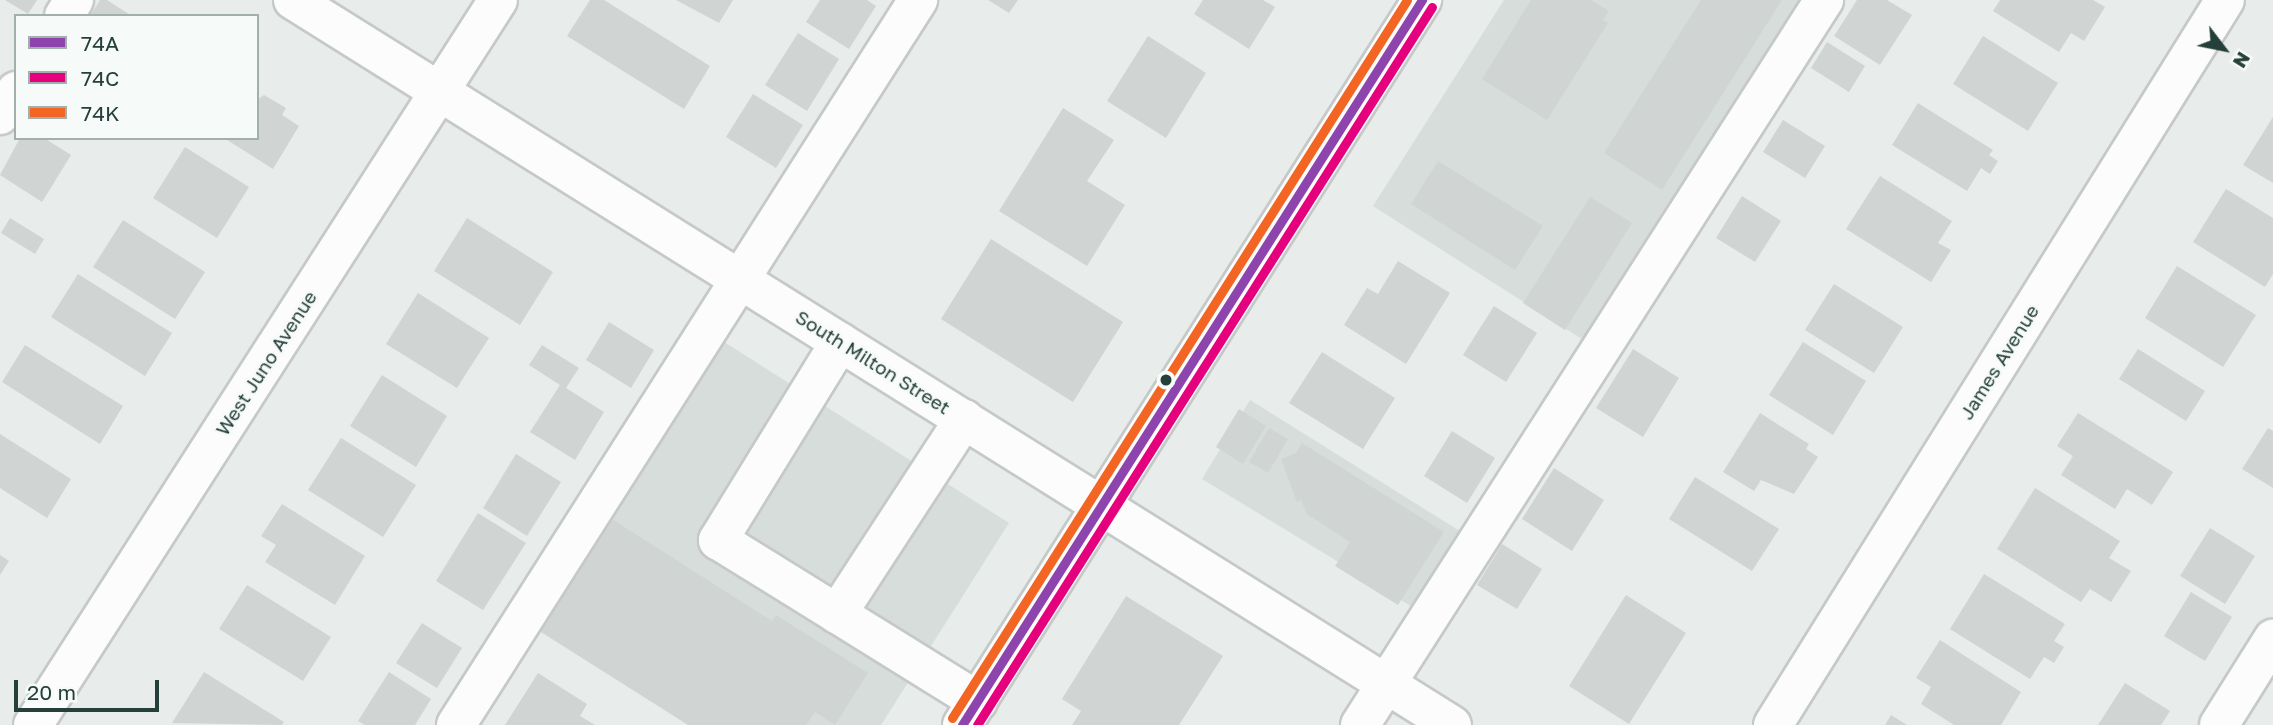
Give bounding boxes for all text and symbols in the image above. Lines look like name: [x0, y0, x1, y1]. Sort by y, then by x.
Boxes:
legend: [14, 14, 259, 140]
north arrow: [2189, 14, 2259, 84]
text: 74A: [81, 30, 119, 56]
text: N: [2229, 48, 2256, 73]
text: 74C: [81, 65, 119, 91]
text: 74K: [81, 100, 119, 126]
street label: West Juno Avenue: [211, 286, 321, 440]
street label: James Avenue: [1955, 300, 2043, 424]
street label: South Milton Street: [792, 305, 954, 419]
unlabelled marker: [1159, 373, 1173, 387]
scale bar: [18, 666, 163, 710]
text: 20 m: [27, 679, 76, 705]

